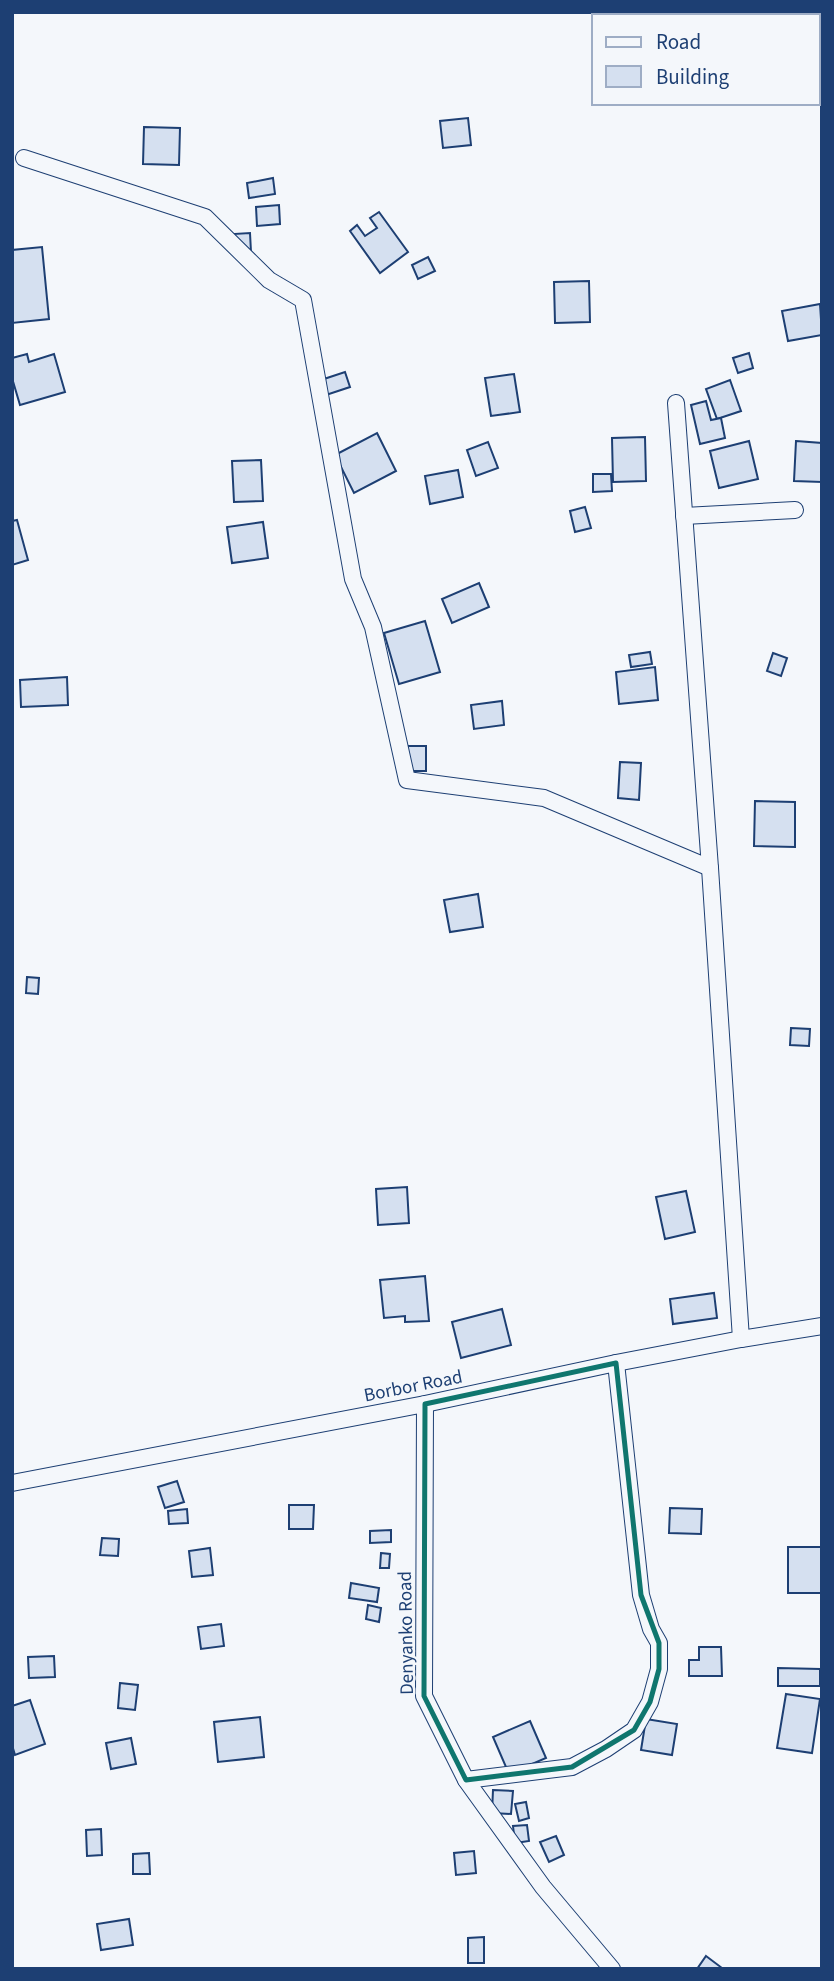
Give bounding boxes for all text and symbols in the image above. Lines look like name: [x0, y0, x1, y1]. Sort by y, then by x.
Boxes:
legend: [592, 14, 820, 105]
text: Road: [656, 27, 701, 57]
text: Building: [656, 62, 730, 92]
street label: Borbor Road: [362, 1364, 465, 1409]
street label: Denyanko Road: [392, 1571, 421, 1695]

